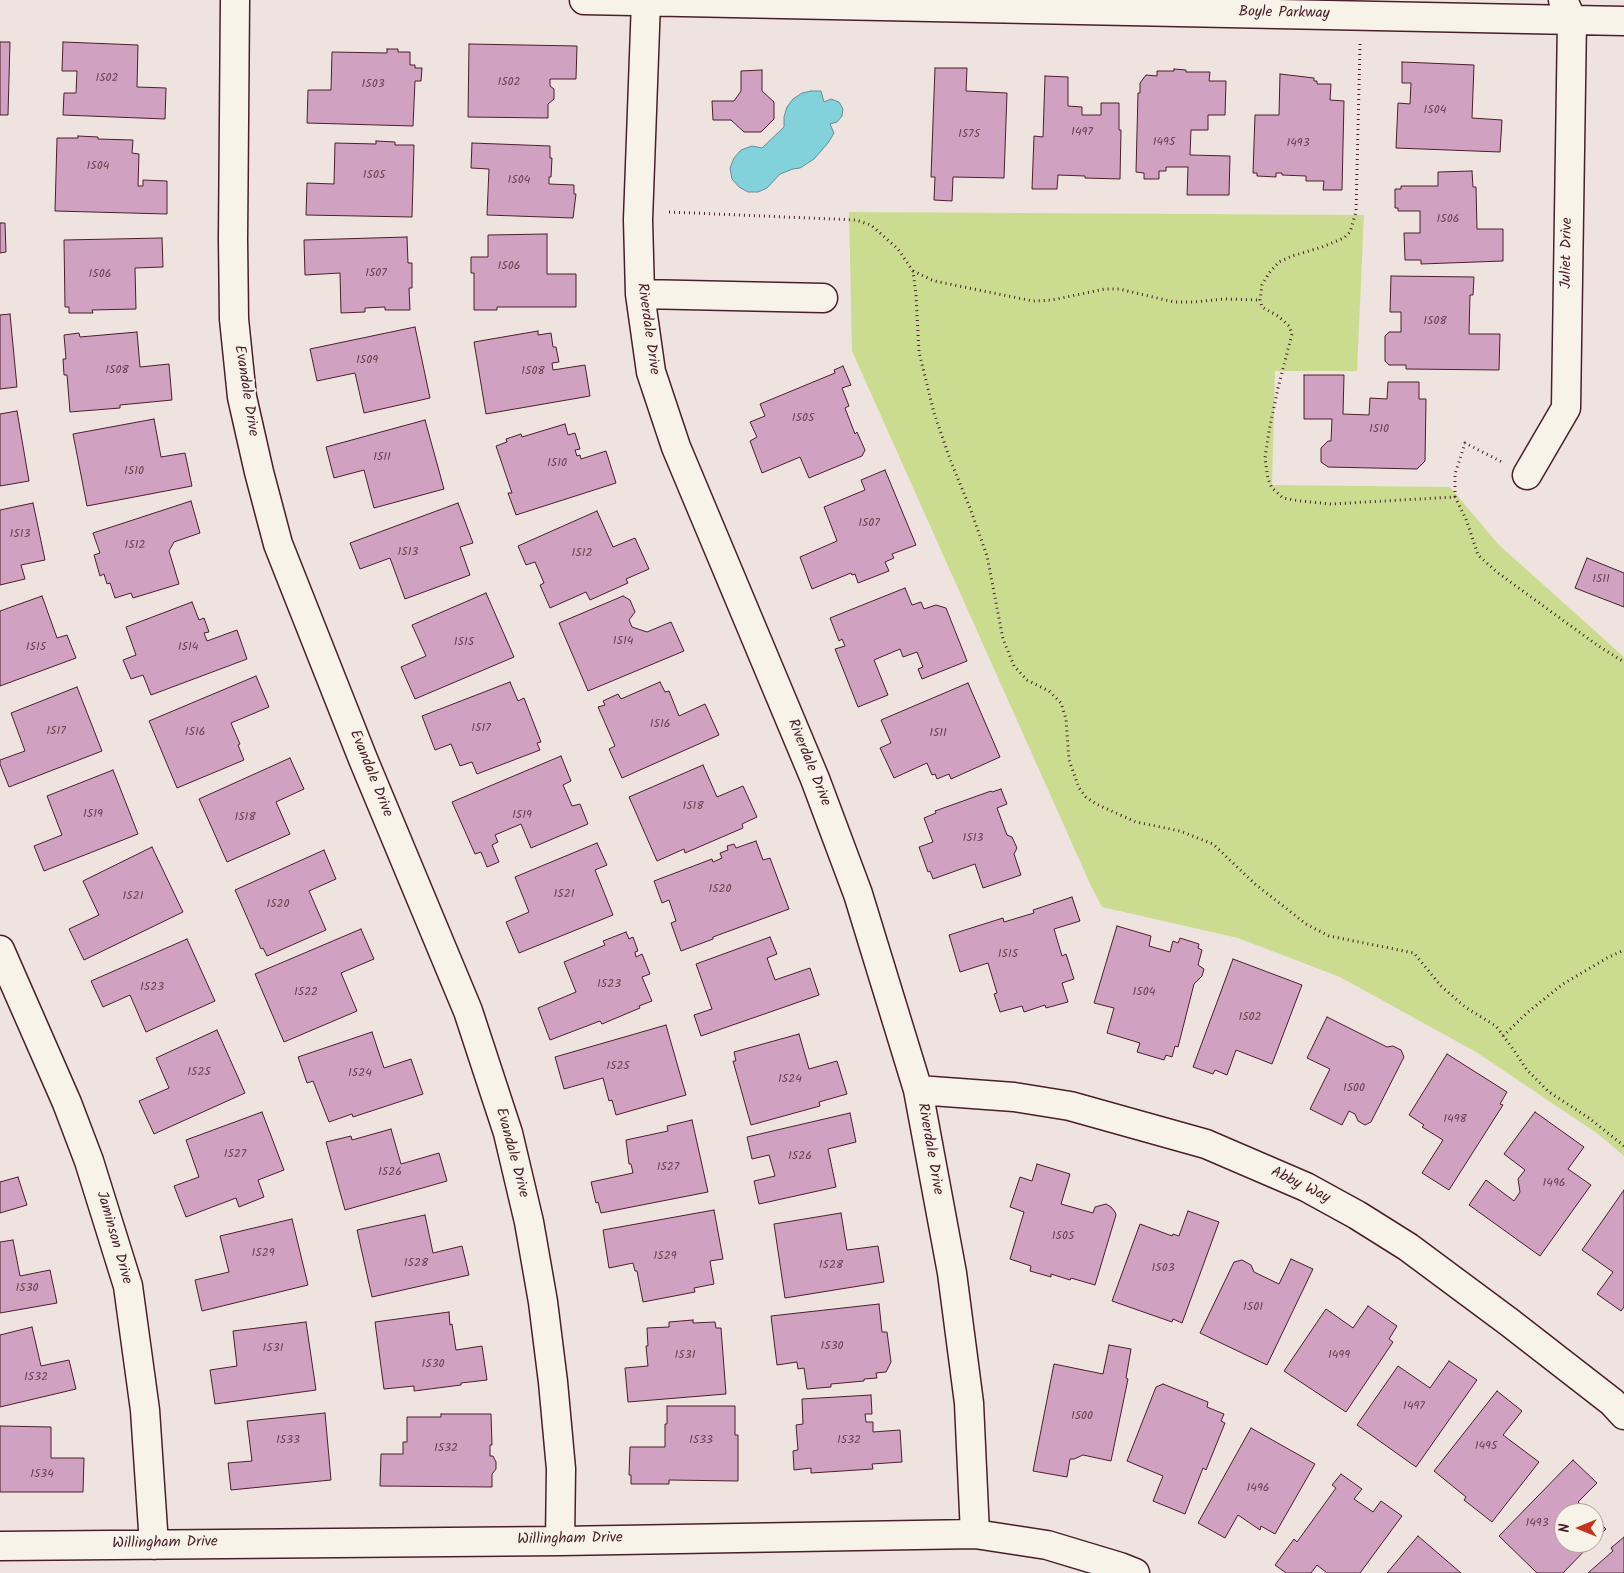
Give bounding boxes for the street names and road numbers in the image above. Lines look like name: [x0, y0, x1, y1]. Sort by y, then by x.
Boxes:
street label: Boyle Parkway: [1238, 4, 1330, 24]
street label: Juliet Drive: [1558, 217, 1578, 289]
street label: Riverdale Drive: [632, 282, 662, 376]
street label: Evandale Drive: [229, 344, 261, 438]
street label: Riverdale Drive: [782, 717, 834, 809]
street label: Evandale Drive: [344, 728, 396, 820]
street label: Riverdale Drive: [912, 1102, 946, 1196]
street label: Evandale Drive: [490, 1106, 532, 1200]
street label: Abby Way: [1267, 1164, 1333, 1208]
street label: Jaminson Drive: [91, 1189, 135, 1287]
street label: Willingham Drive: [517, 1530, 623, 1550]
street label: Willingham Drive: [112, 1534, 218, 1554]

